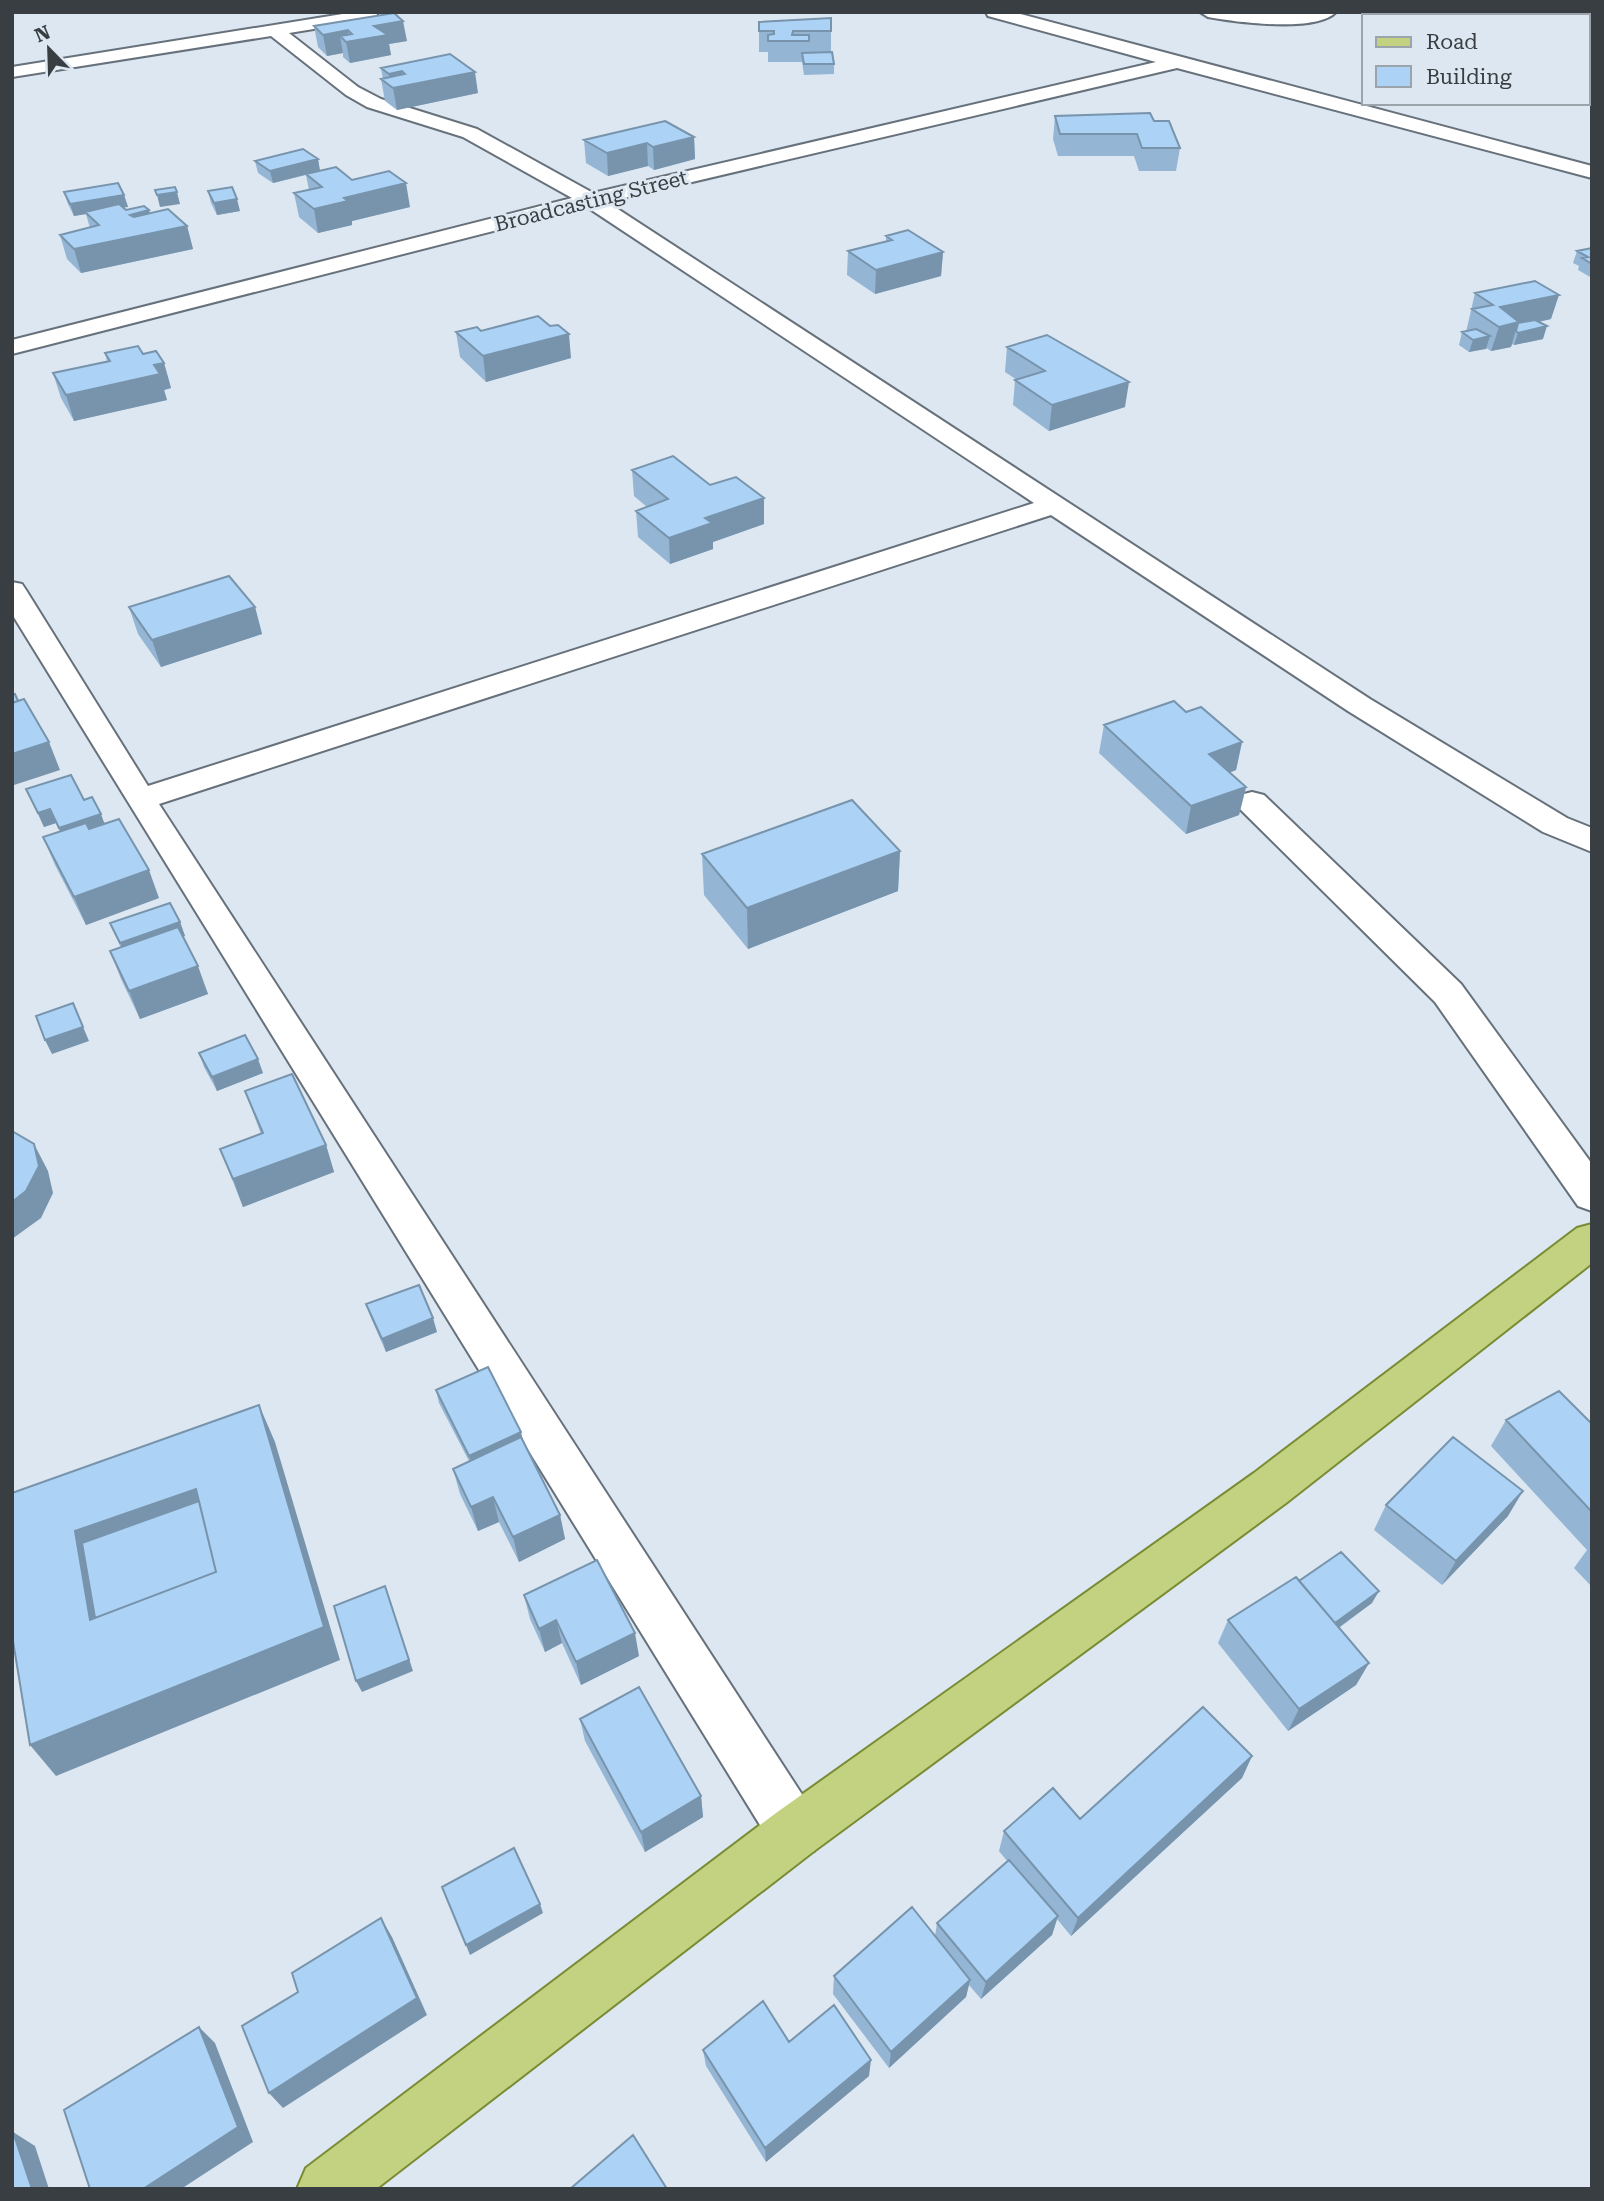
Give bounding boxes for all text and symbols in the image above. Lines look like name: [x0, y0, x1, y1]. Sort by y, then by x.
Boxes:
north arrow: [14, 14, 84, 84]
legend: [1362, 14, 1590, 105]
text: N: [31, 20, 54, 47]
text: Road: [1426, 30, 1478, 54]
text: Building: [1426, 65, 1512, 89]
street label: Broadcasting Street: [492, 165, 690, 237]

